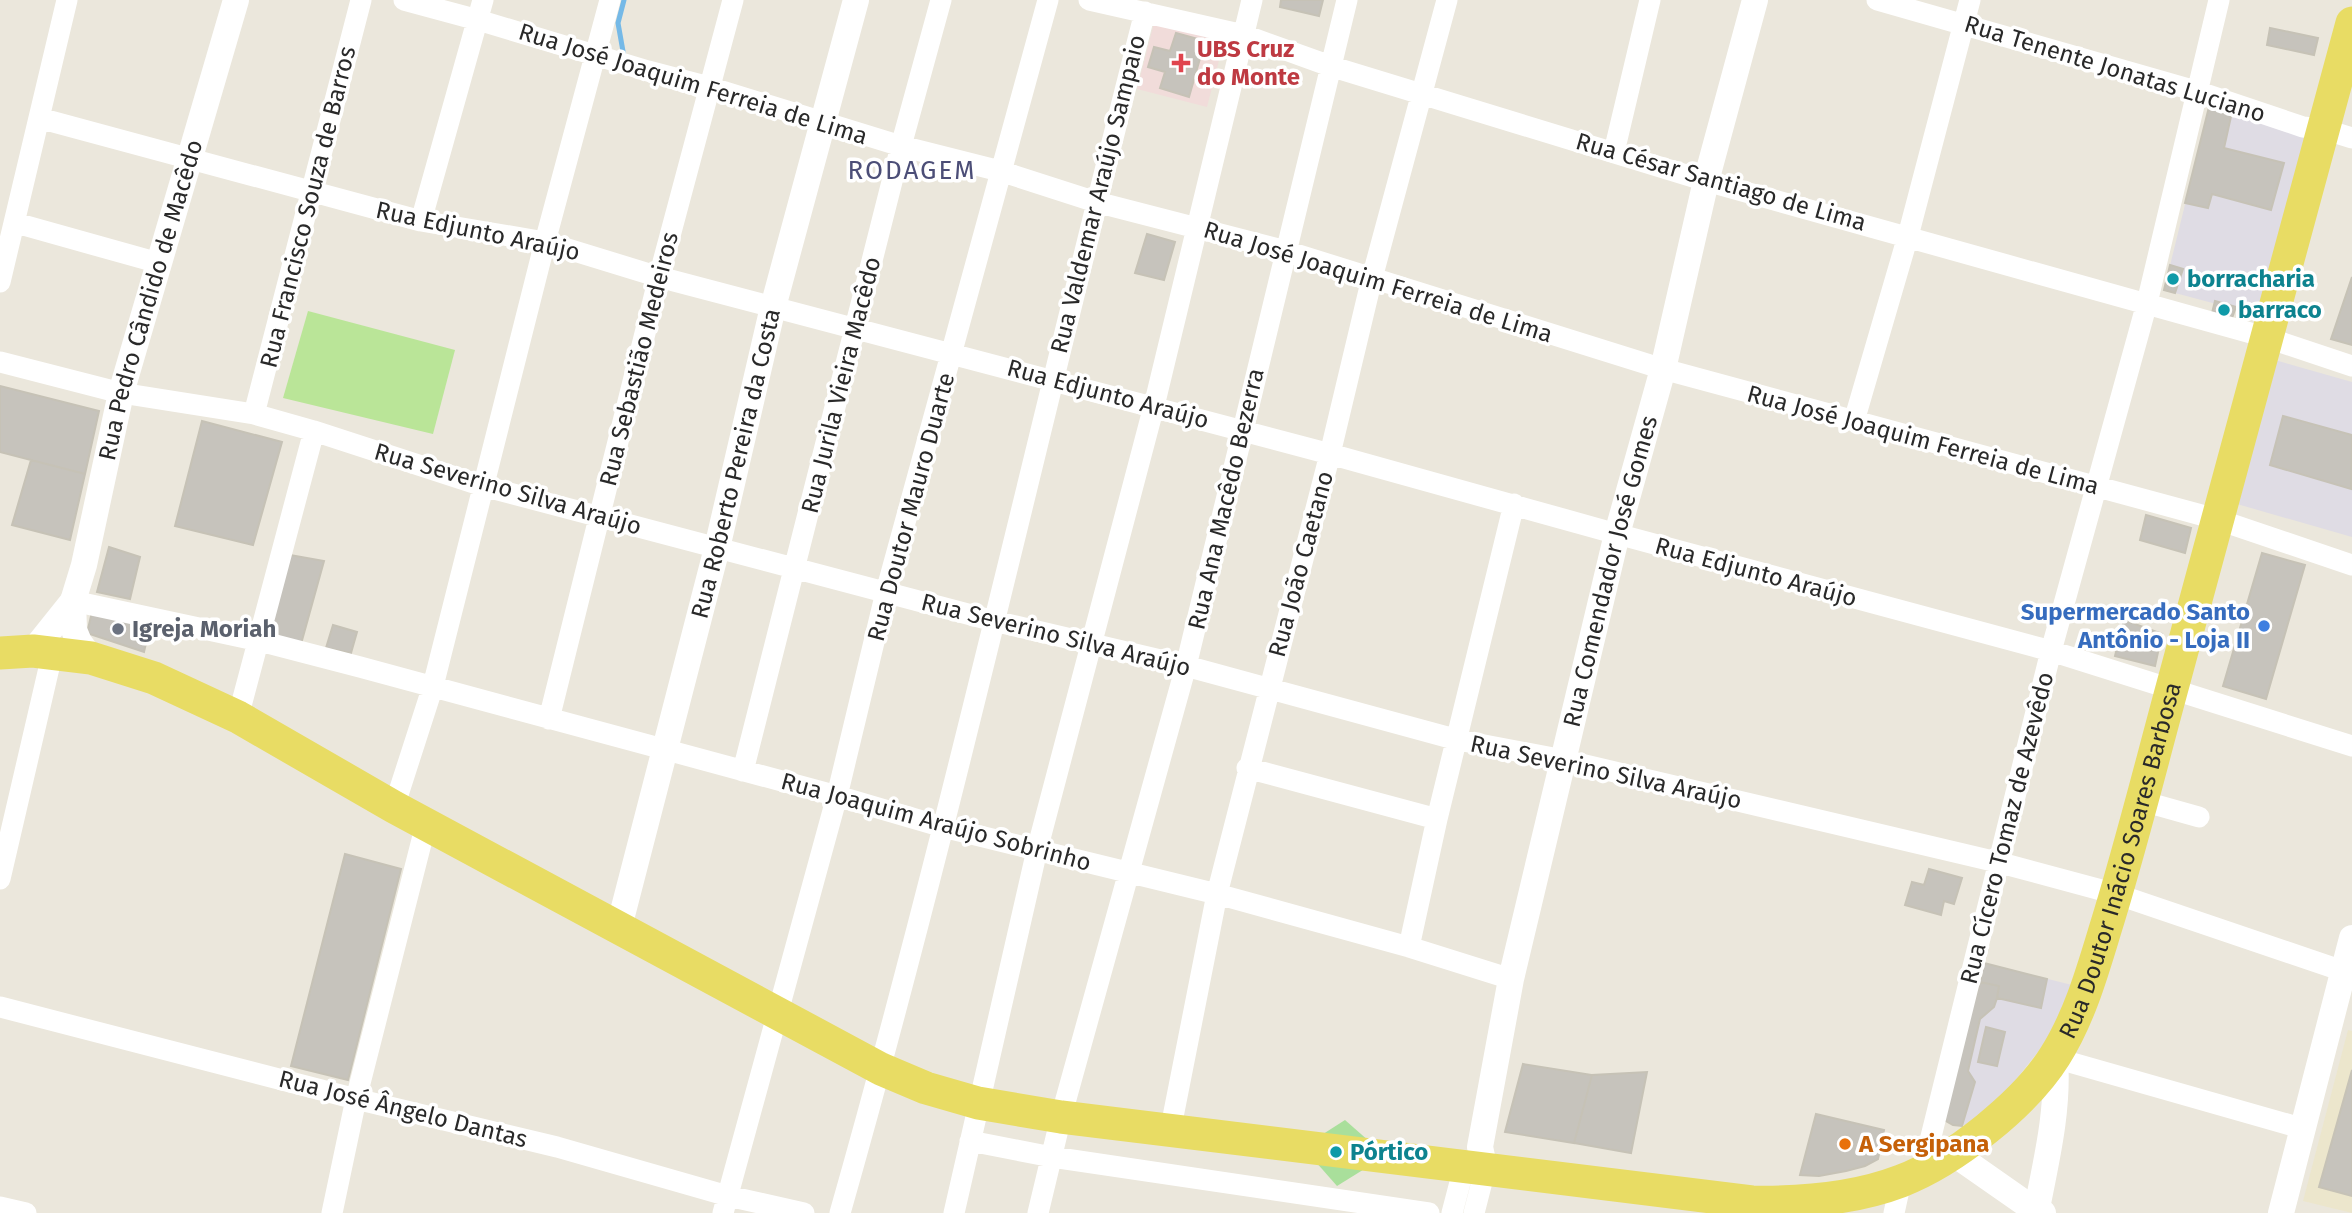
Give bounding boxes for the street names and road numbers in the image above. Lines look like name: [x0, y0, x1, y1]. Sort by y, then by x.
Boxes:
street label: Rua Tenente Jonatas Luciano: [1961, 10, 2269, 128]
street label: Rua José Joaquim Ferreia de Lima: [515, 18, 871, 150]
street label: Rua Valdemar Araújo Sampaio: [1045, 32, 1151, 356]
street label: Rua Francisco Souza de Barros: [254, 43, 362, 371]
street label: Rua César Santiago de Lima: [1573, 127, 1869, 237]
street label: Rua Pedro Cândido de Macêdo: [93, 136, 208, 463]
street label: Rua Edjunto Araújo: [373, 196, 583, 266]
street label: Rua José Joaquim Ferreia de Lima: [1200, 216, 1556, 348]
street label: Rua Sebastião Medeiros: [594, 229, 684, 489]
street label: Rua Jurila Vieira Macêdo: [796, 254, 886, 516]
street label: Rua Roberto Pereira da Costa: [685, 306, 786, 622]
street label: Rua Edjunto Araújo: [1004, 354, 1212, 434]
street label: Rua Ana Macêdo Bezerra: [1182, 366, 1270, 632]
street label: Rua Doutor Mauro Duarte: [862, 370, 960, 644]
street label: Rua José Joaquim Ferreia de Lima: [1744, 379, 2102, 501]
street label: Rua Comendador José Gomes: [1558, 412, 1663, 730]
street label: Rua Severino Silva Araújo: [371, 437, 645, 541]
street label: Rua João Caetano: [1263, 468, 1339, 660]
street label: Rua Edjunto Araújo: [1652, 532, 1860, 612]
street label: Rua Severino Silva Araújo: [918, 588, 1194, 682]
street label: Rua Cícero Tomaz de Azevêdo: [1955, 669, 2059, 987]
street label: Rua Doutor Inácio Soares Barbosa: [2053, 679, 2187, 1043]
street label: Rua Severino Silva Araújo: [1468, 730, 1744, 814]
street label: Rua Joaquim Araújo Sobrinho: [778, 767, 1094, 877]
street label: Rua José Ângelo Dantas: [276, 1065, 530, 1153]

